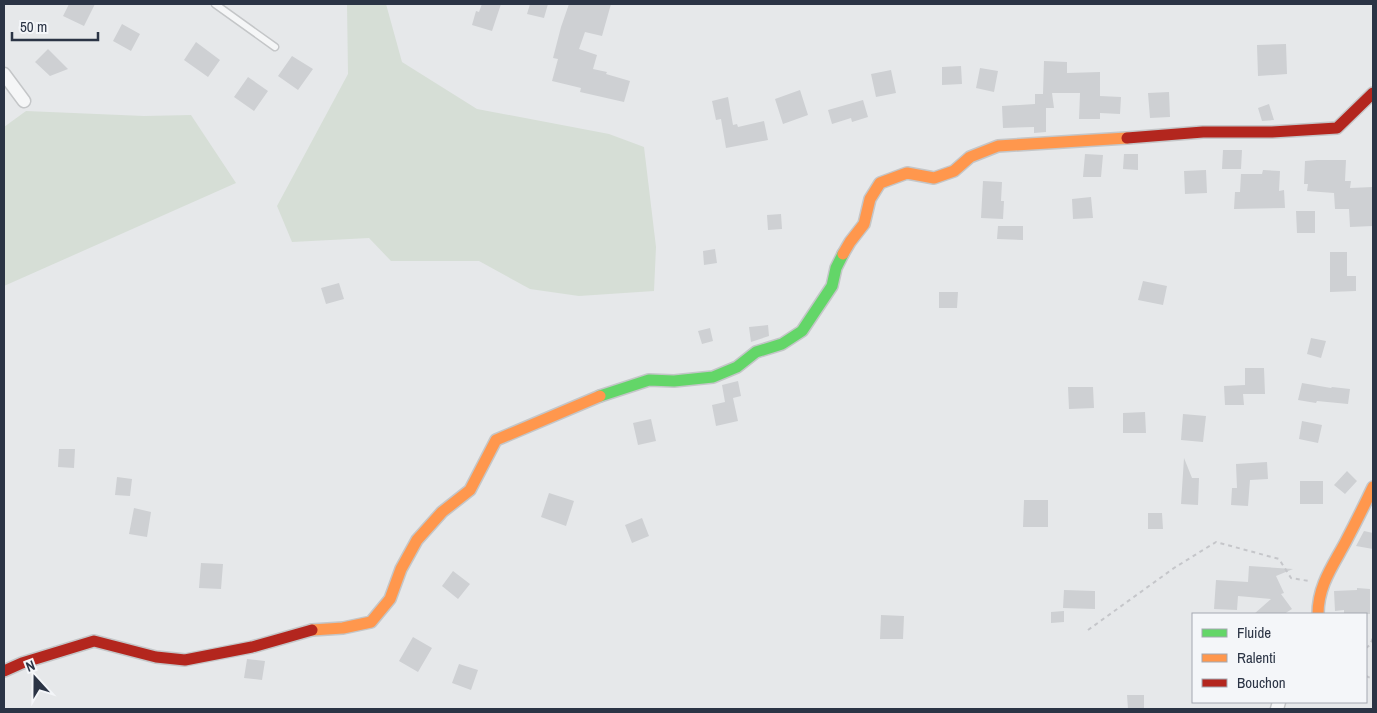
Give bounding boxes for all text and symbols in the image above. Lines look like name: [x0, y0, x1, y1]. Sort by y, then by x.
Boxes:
scale bar: [12, 10, 99, 42]
text: 50 m: [20, 16, 47, 37]
legend: [1192, 613, 1367, 703]
text: Fluide: [1237, 622, 1271, 643]
text: Ralenti: [1237, 647, 1276, 668]
north arrow: [10, 653, 60, 703]
text: N: [23, 656, 37, 676]
text: Bouchon: [1237, 672, 1286, 693]

